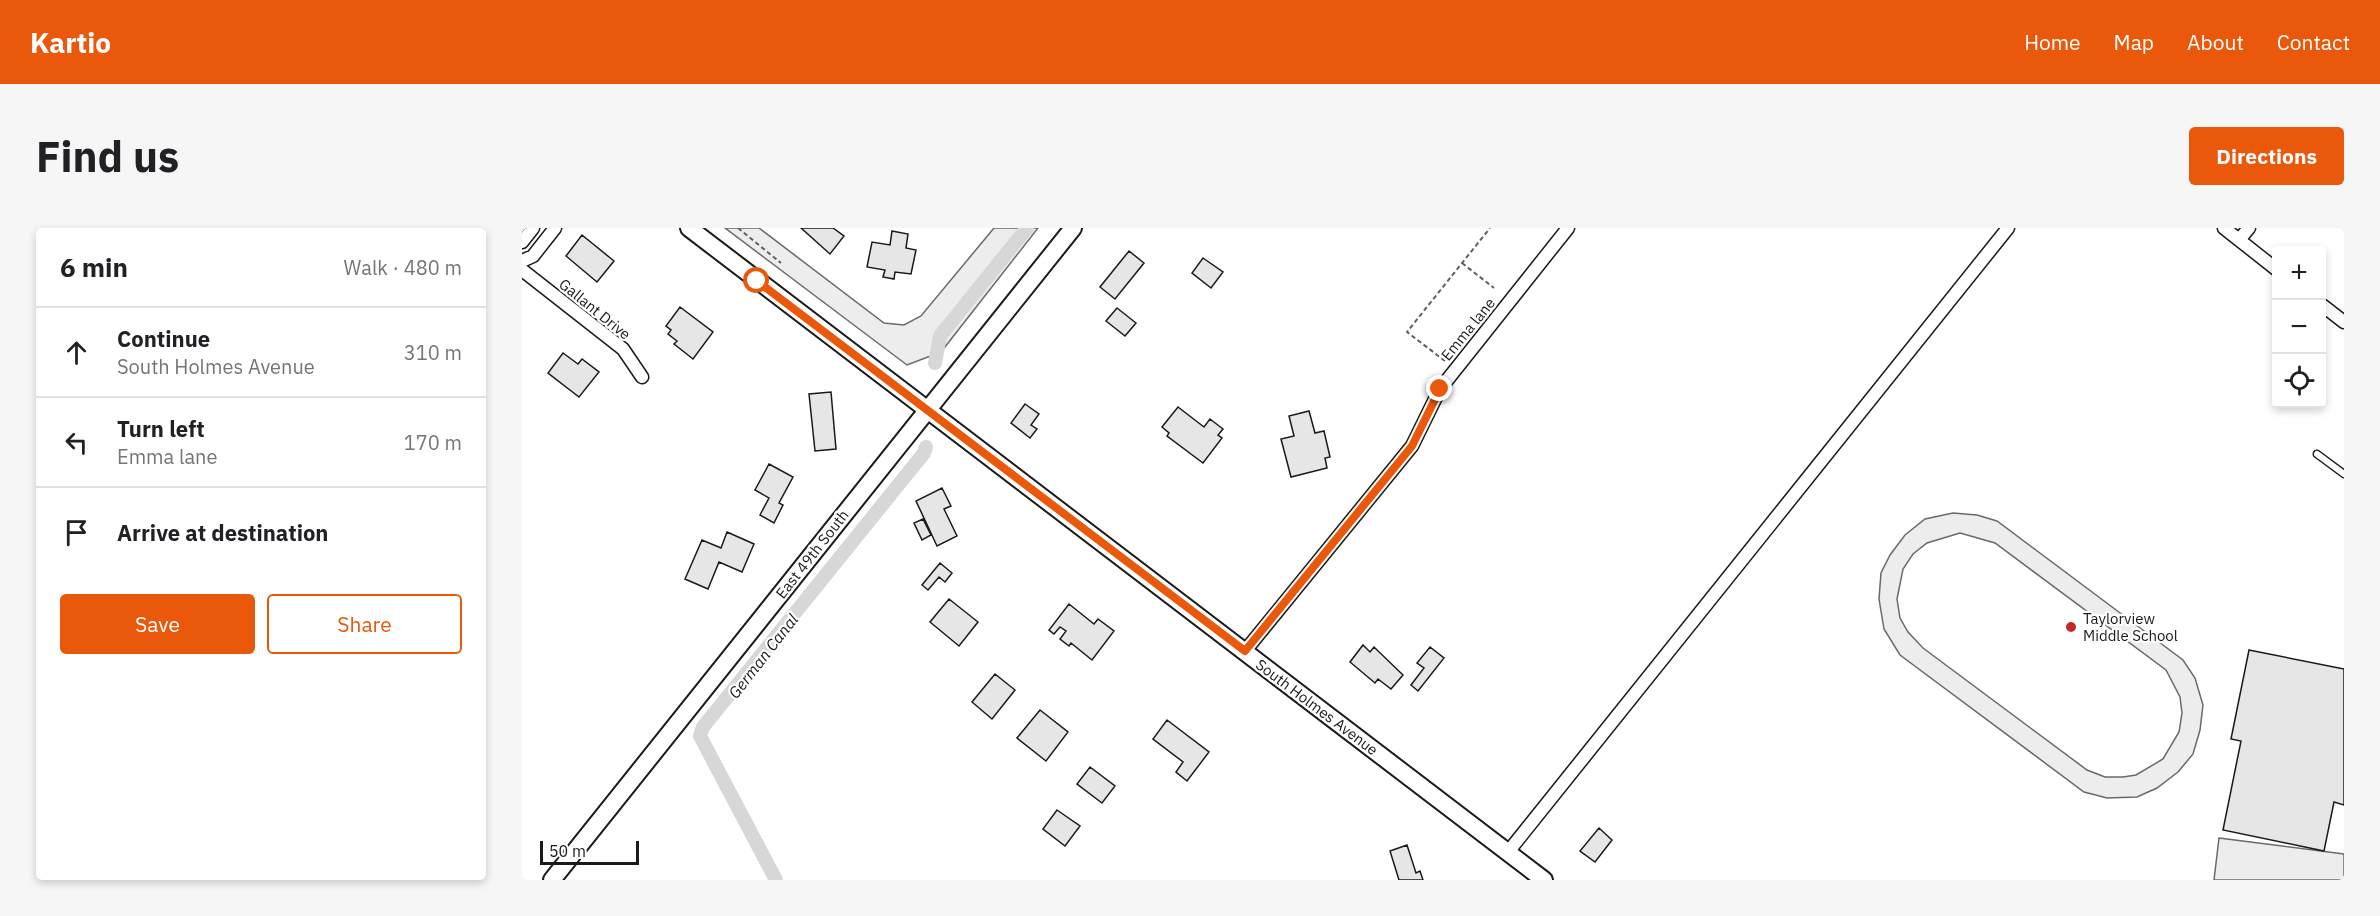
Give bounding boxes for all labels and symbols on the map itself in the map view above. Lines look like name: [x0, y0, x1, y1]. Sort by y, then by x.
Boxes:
route start: [743, 267, 769, 293]
street label: Gallant Drive: [555, 274, 635, 344]
street label: Emma lane: [1437, 294, 1499, 364]
route end: [1426, 375, 1452, 401]
street label: East 49th South: [771, 506, 853, 602]
water label: German Canal: [724, 609, 803, 702]
place label: Taylorview Middle School: [2083, 609, 2178, 645]
marker: Taylorview Middle School: [2064, 620, 2078, 634]
street label: South Holmes Avenue: [1252, 655, 1382, 759]
scale bar: [540, 838, 639, 866]

